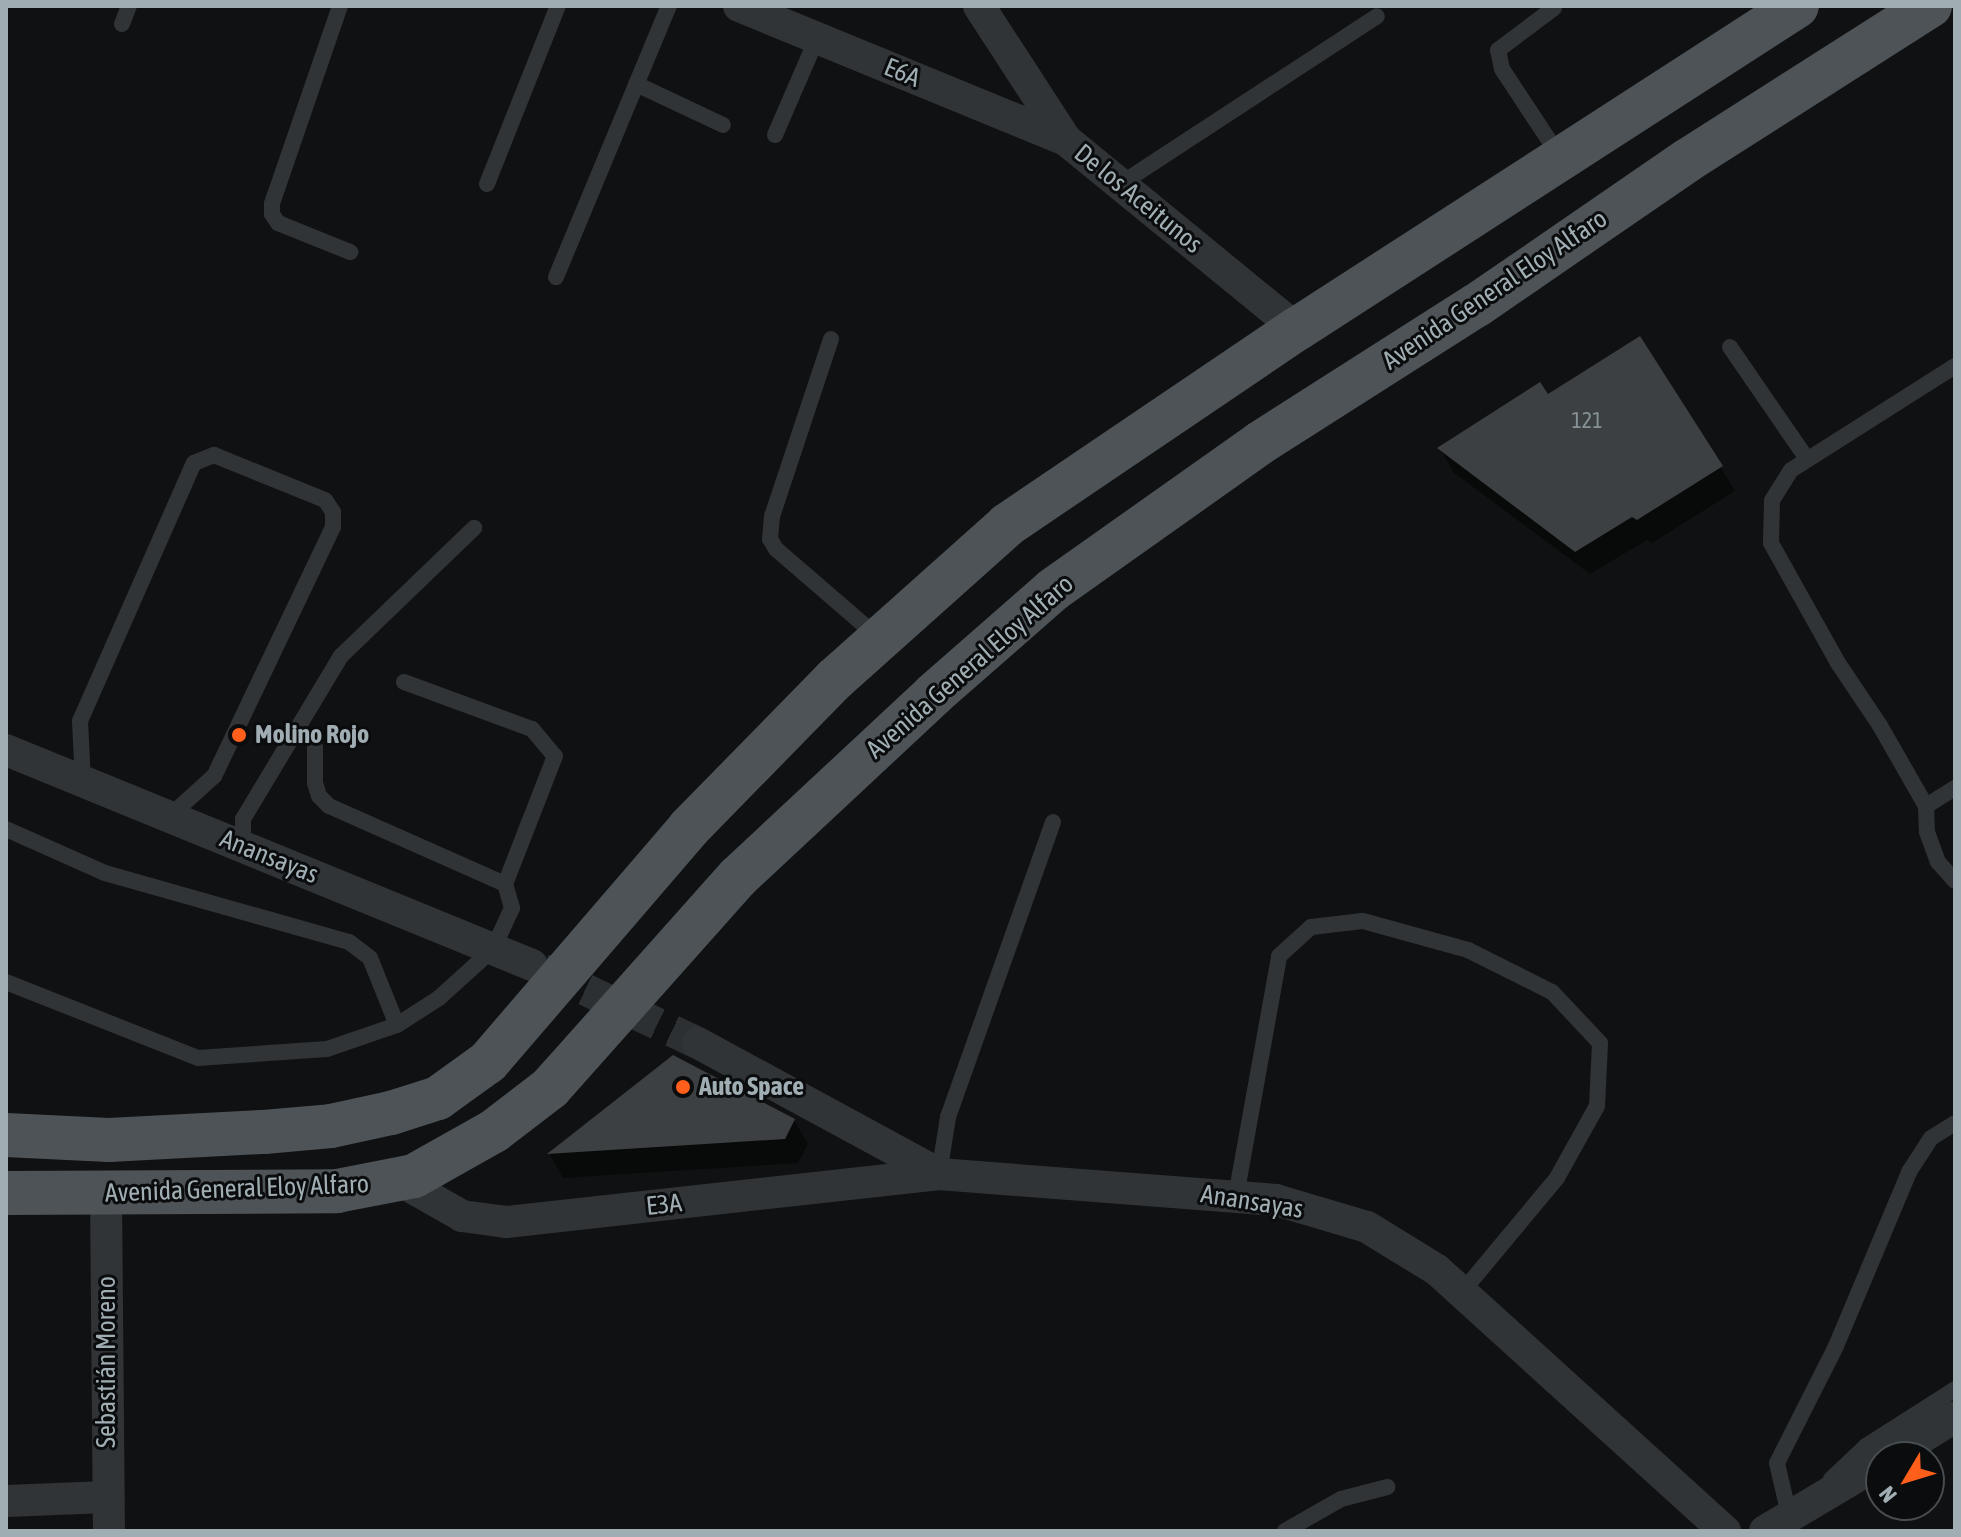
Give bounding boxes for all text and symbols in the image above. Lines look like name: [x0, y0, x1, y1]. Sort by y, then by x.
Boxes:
street label: E6A: [879, 52, 925, 94]
street label: De los Aceitunos: [1068, 138, 1208, 260]
street label: Avenida General Eloy Alfaro: [1377, 203, 1613, 377]
house number: 121: [1571, 408, 1603, 434]
street label: Avenida General Eloy Alfaro: [860, 569, 1080, 765]
place label: Molino Rojo: [255, 719, 369, 751]
marker: Molino Rojo: [230, 726, 248, 744]
street label: Anansayas: [215, 823, 323, 891]
place label: Auto Space: [699, 1071, 804, 1103]
marker: Auto Space: [674, 1078, 692, 1096]
street label: Avenida General Eloy Alfaro: [105, 1169, 369, 1209]
street label: Anansayas: [1199, 1179, 1305, 1225]
street label: E3A: [644, 1188, 684, 1222]
street label: Sebastián Moreno: [91, 1276, 123, 1448]
north arrow: [1865, 1441, 1945, 1521]
text: N: [1873, 1481, 1902, 1508]

